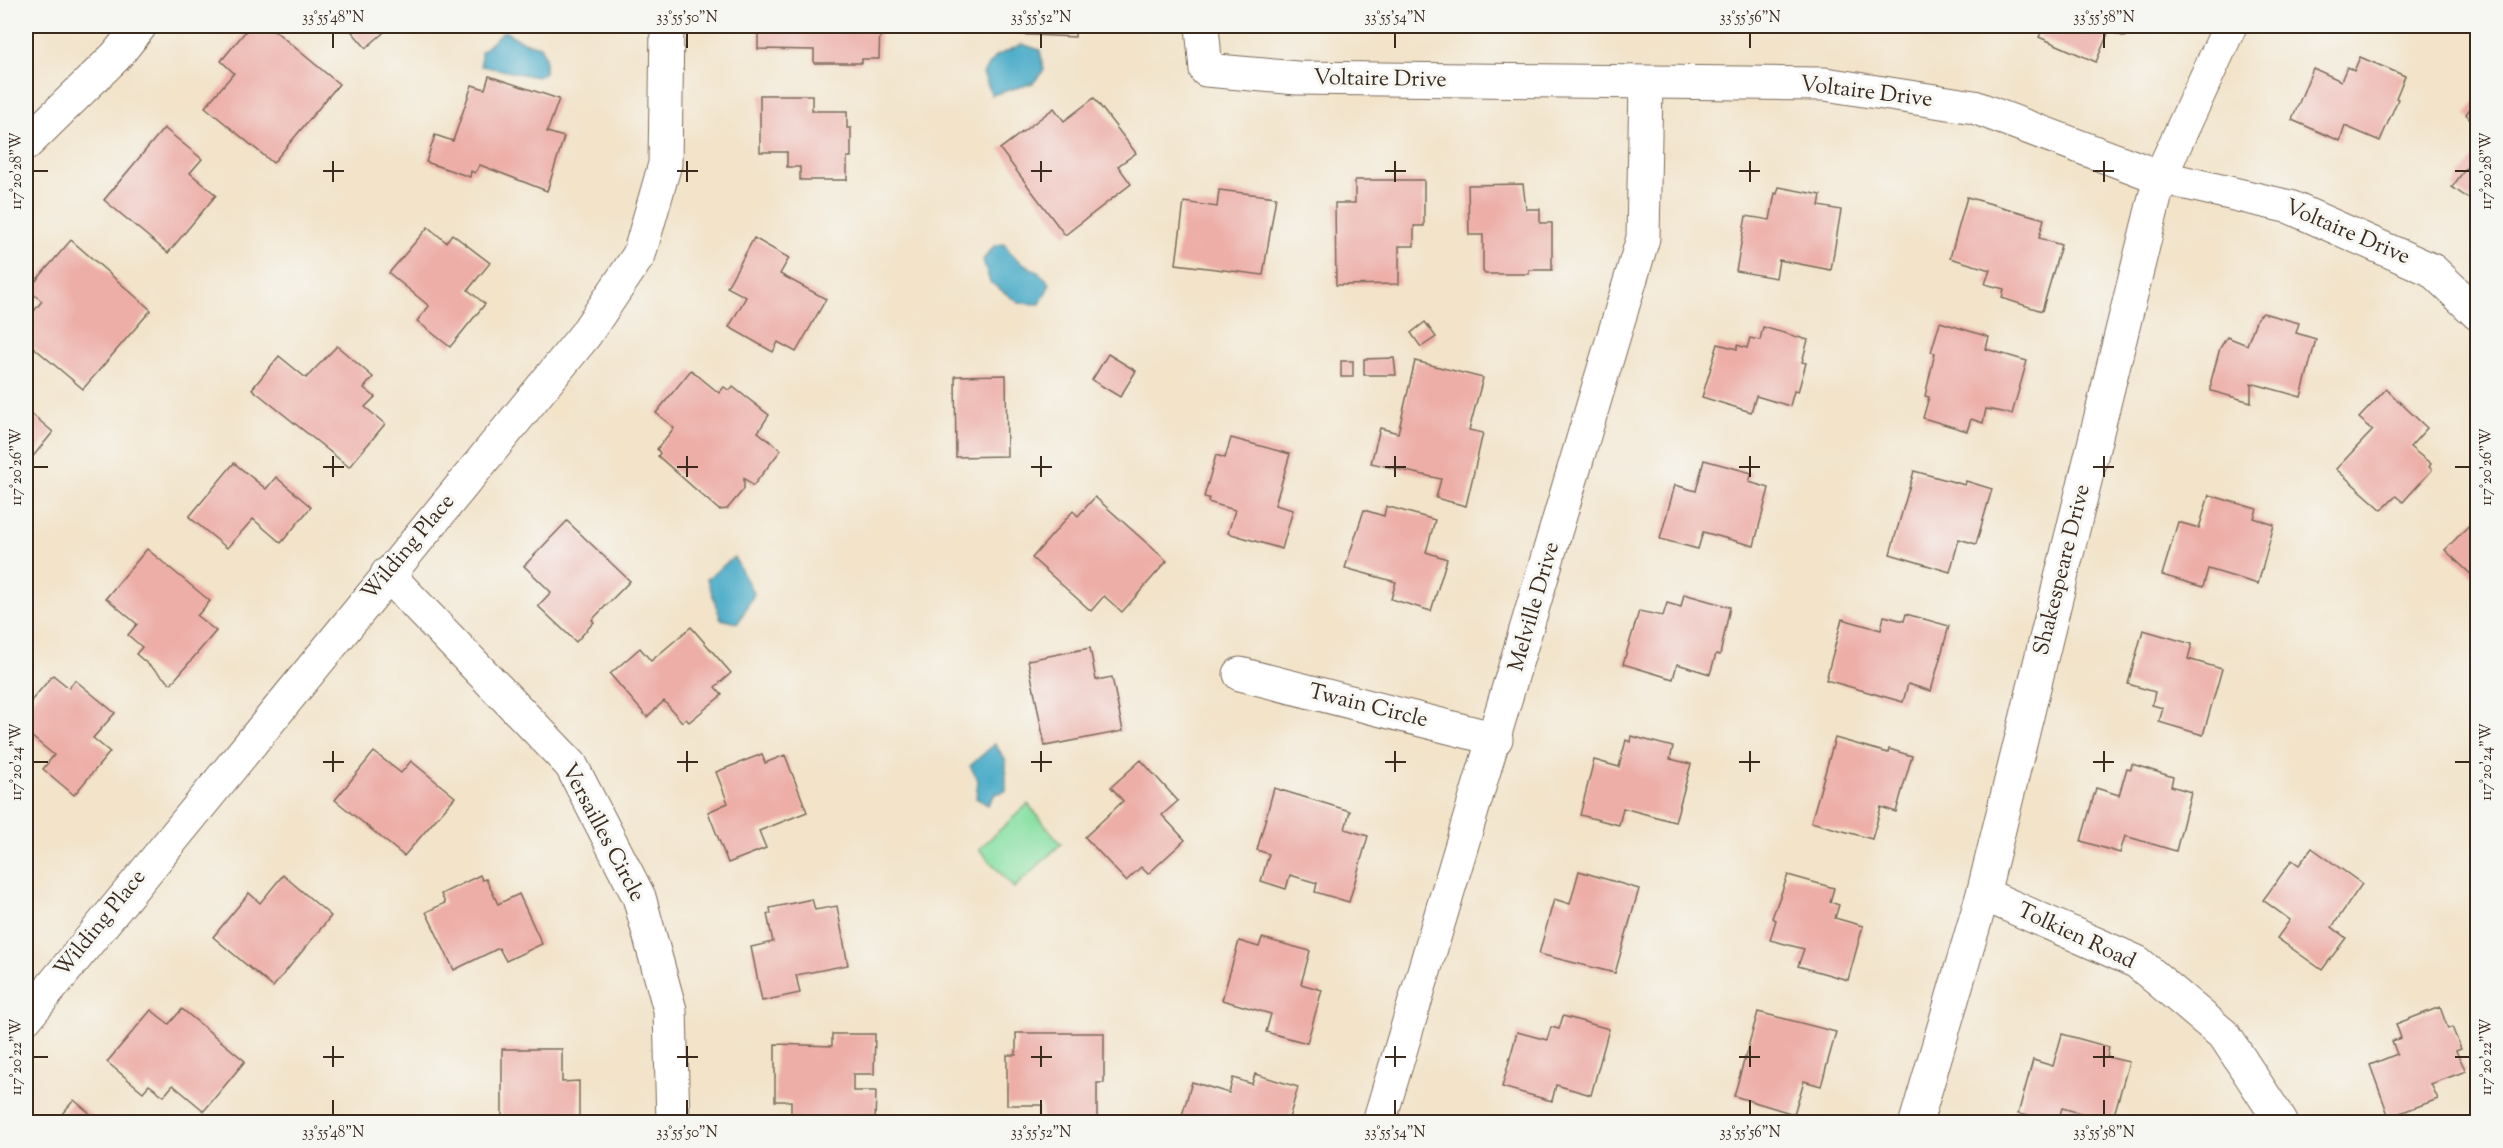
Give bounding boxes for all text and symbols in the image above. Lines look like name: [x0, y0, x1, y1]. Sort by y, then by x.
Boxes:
text: 33°55'48"N: [302, 8, 364, 29]
text: 33°55'50"N: [656, 8, 718, 29]
text: 33°55'52"N: [1011, 8, 1071, 29]
text: 33°55'54"N: [1364, 8, 1426, 29]
text: 33°55'56"N: [1719, 8, 1781, 29]
text: 33°55'58"N: [2073, 8, 2135, 29]
street label: Voltaire Drive: [1313, 63, 1447, 97]
street label: Voltaire Drive: [1798, 69, 1934, 117]
text: 117°20'28"W: [7, 132, 28, 210]
text: 117°20'28"W: [2477, 132, 2498, 210]
street label: Voltaire Drive: [2279, 192, 2415, 274]
text: 117°20'26"W: [7, 428, 28, 506]
text: 117°20'26"W: [2477, 428, 2498, 506]
street label: Shakespeare Drive: [2026, 481, 2100, 659]
street label: Wilding Place: [355, 488, 463, 608]
street label: Melville Drive: [1501, 538, 1569, 676]
street label: Twain Circle: [1305, 677, 1431, 737]
text: 117°20'24"W: [7, 723, 28, 801]
text: 117°20'24"W: [2477, 723, 2498, 801]
street label: Versailles Circle: [552, 758, 652, 908]
street label: Wilding Place: [47, 863, 155, 985]
street label: Tolkien Road: [2012, 896, 2140, 978]
text: 117°20'22"W: [7, 1018, 28, 1095]
text: 117°20'22"W: [2477, 1018, 2498, 1095]
text: 33°55'48"N: [302, 1123, 364, 1144]
text: 33°55'50"N: [656, 1123, 718, 1144]
text: 33°55'52"N: [1011, 1123, 1071, 1144]
text: 33°55'54"N: [1364, 1123, 1426, 1144]
text: 33°55'56"N: [1719, 1123, 1781, 1144]
text: 33°55'58"N: [2073, 1123, 2135, 1144]

